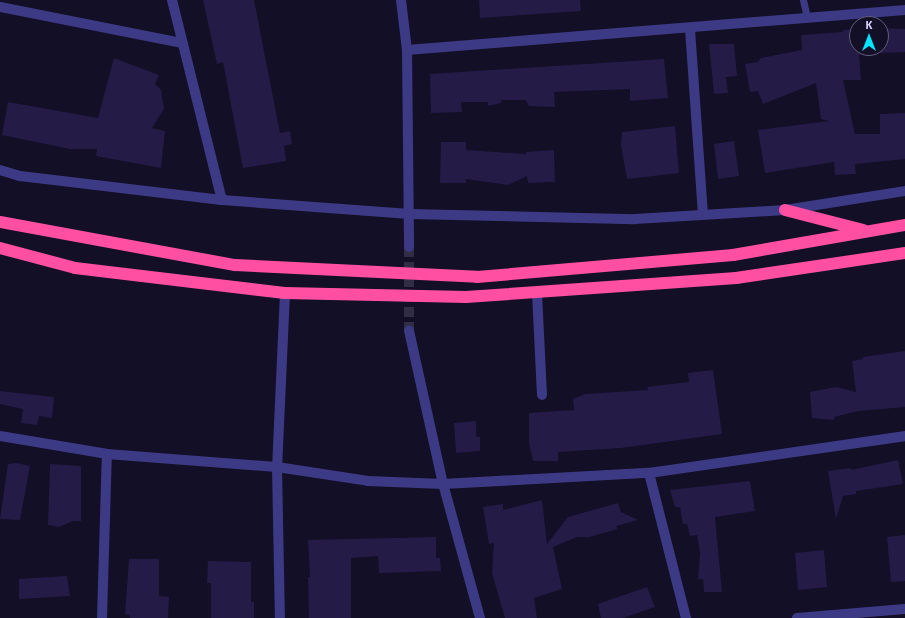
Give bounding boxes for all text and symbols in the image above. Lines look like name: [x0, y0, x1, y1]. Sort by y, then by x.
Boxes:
north arrow: [849, 16, 889, 56]
text: K: [866, 18, 872, 31]

